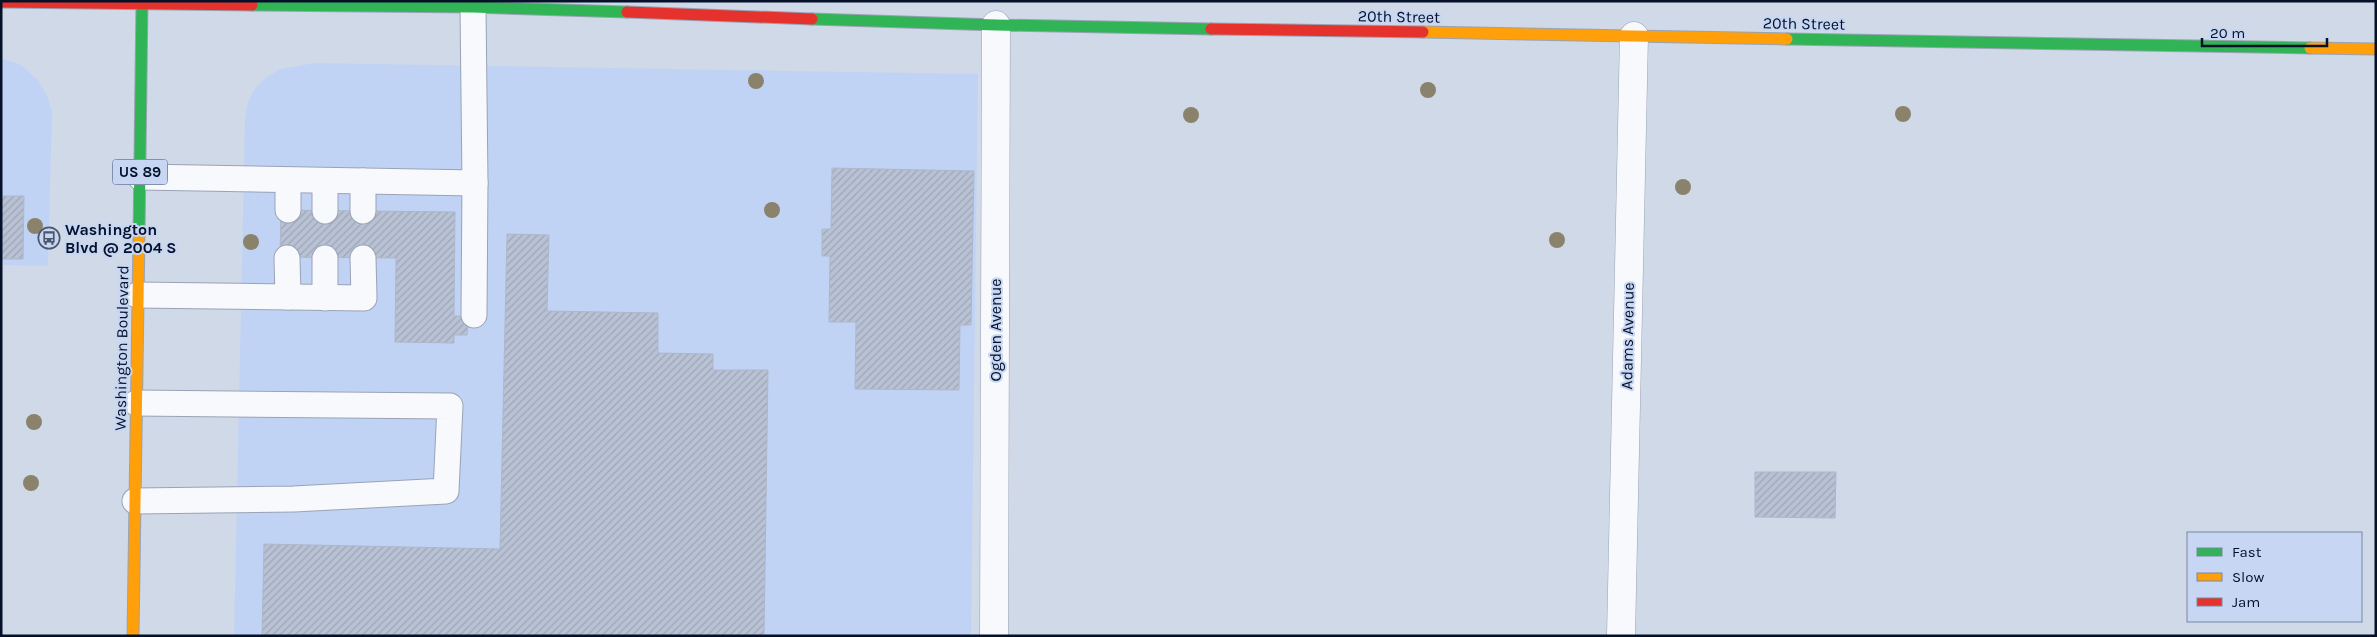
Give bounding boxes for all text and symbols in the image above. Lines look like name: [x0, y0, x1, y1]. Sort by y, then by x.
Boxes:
street label: 20th Street: [1358, 6, 1440, 27]
street label: 20th Street: [1763, 13, 1845, 34]
scale bar: [2202, 15, 2327, 47]
text: 20 m: [2210, 24, 2245, 42]
road number: US 89: [112, 160, 168, 184]
place label: Washington Blvd @ 2004 S: [65, 220, 177, 257]
bus stop icon: Washington Blvd @ 2004 S: [37, 226, 61, 250]
street label: Washington Boulevard: [111, 265, 132, 431]
street label: Ogden Avenue: [986, 278, 1005, 382]
street label: Adams Avenue: [1617, 282, 1638, 390]
legend: [2187, 532, 2362, 622]
text: Fast: [2232, 543, 2262, 561]
text: Slow: [2232, 568, 2264, 586]
text: Jam: [2232, 593, 2260, 611]

